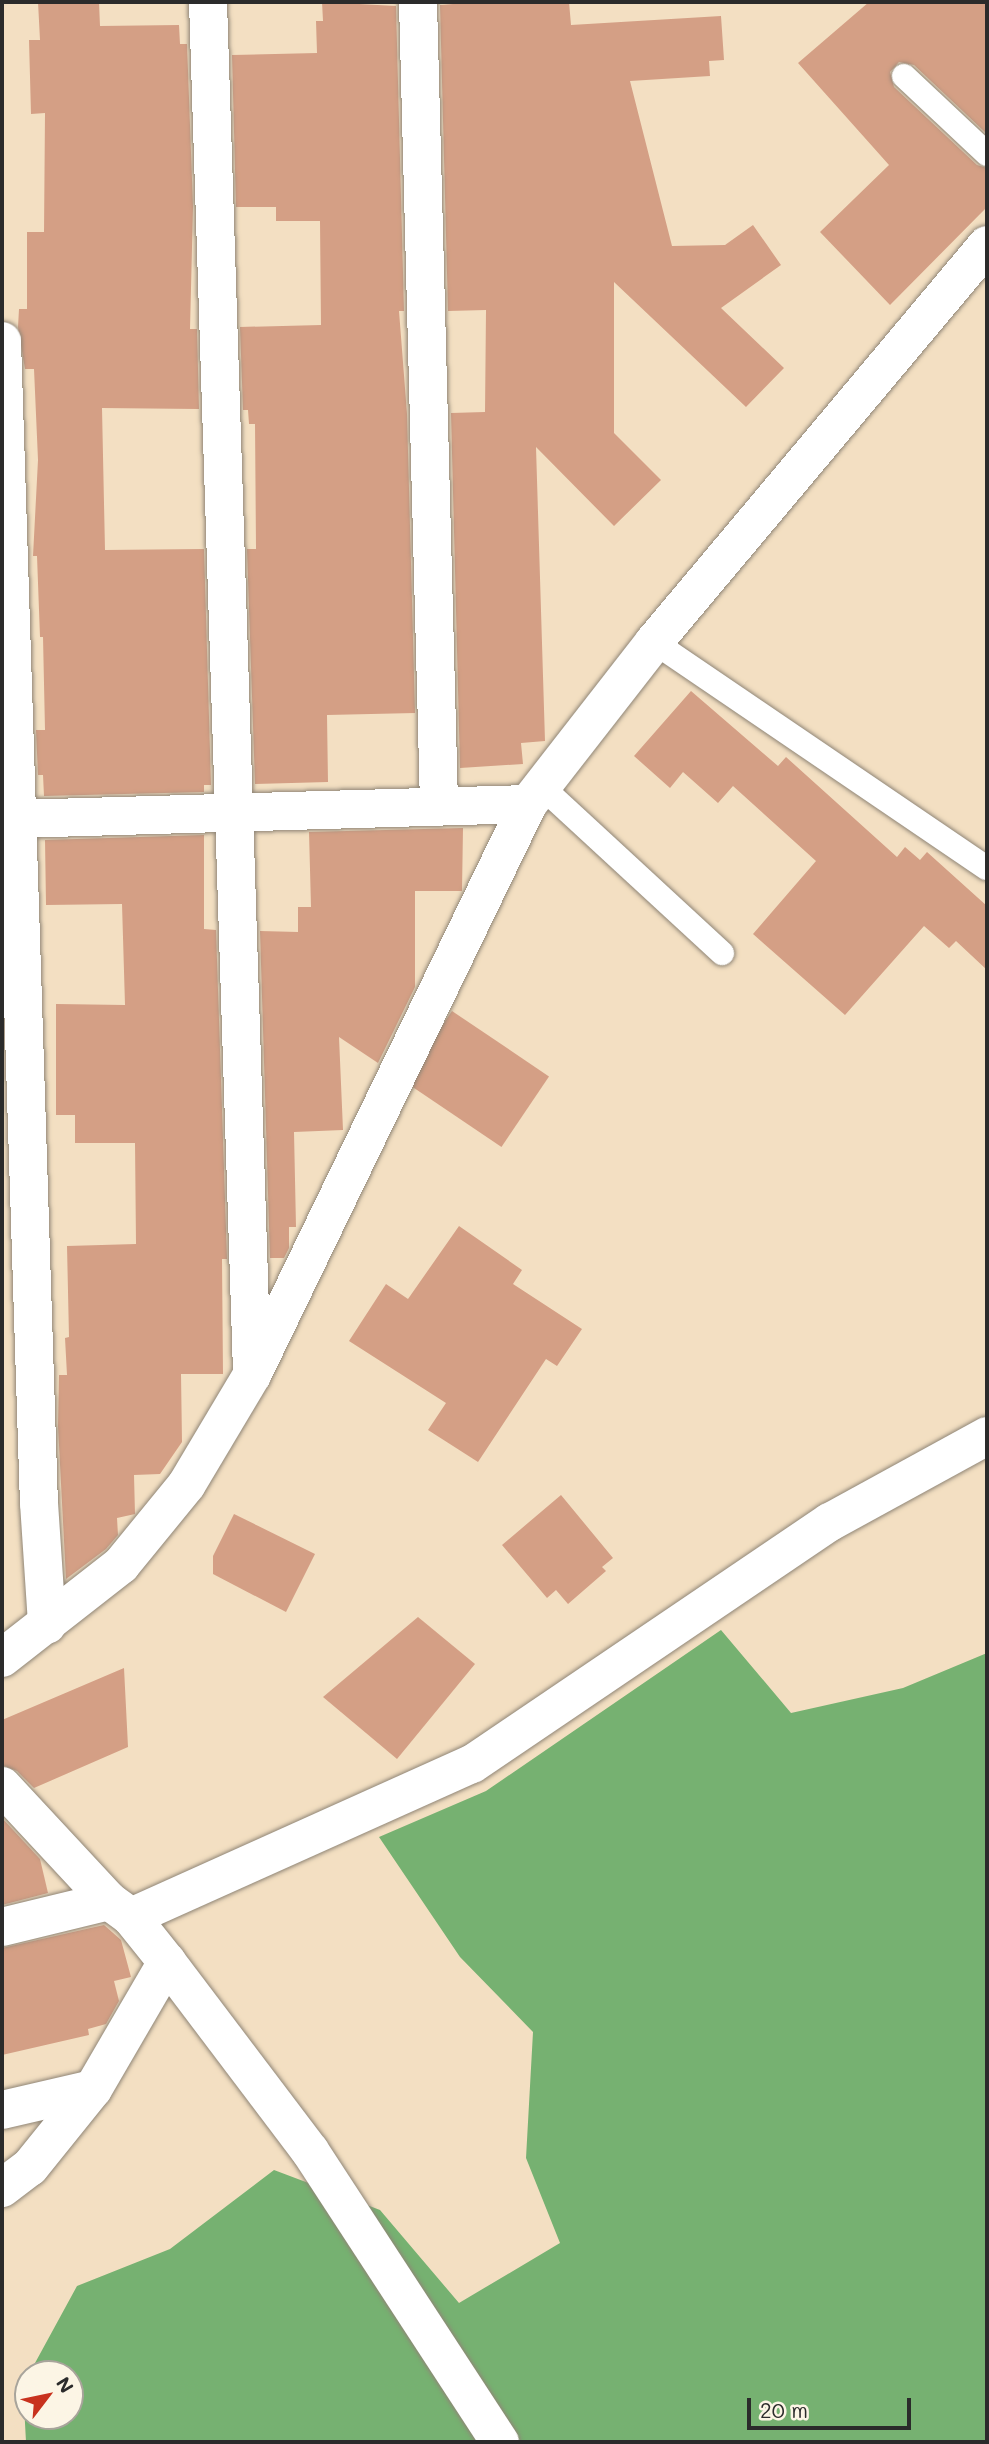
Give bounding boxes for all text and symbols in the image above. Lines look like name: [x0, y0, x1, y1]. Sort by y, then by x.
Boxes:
north arrow: [14, 2360, 84, 2430]
text: N: [51, 2372, 80, 2397]
scale bar: [751, 2384, 916, 2428]
text: 20 m: [760, 2396, 808, 2423]

